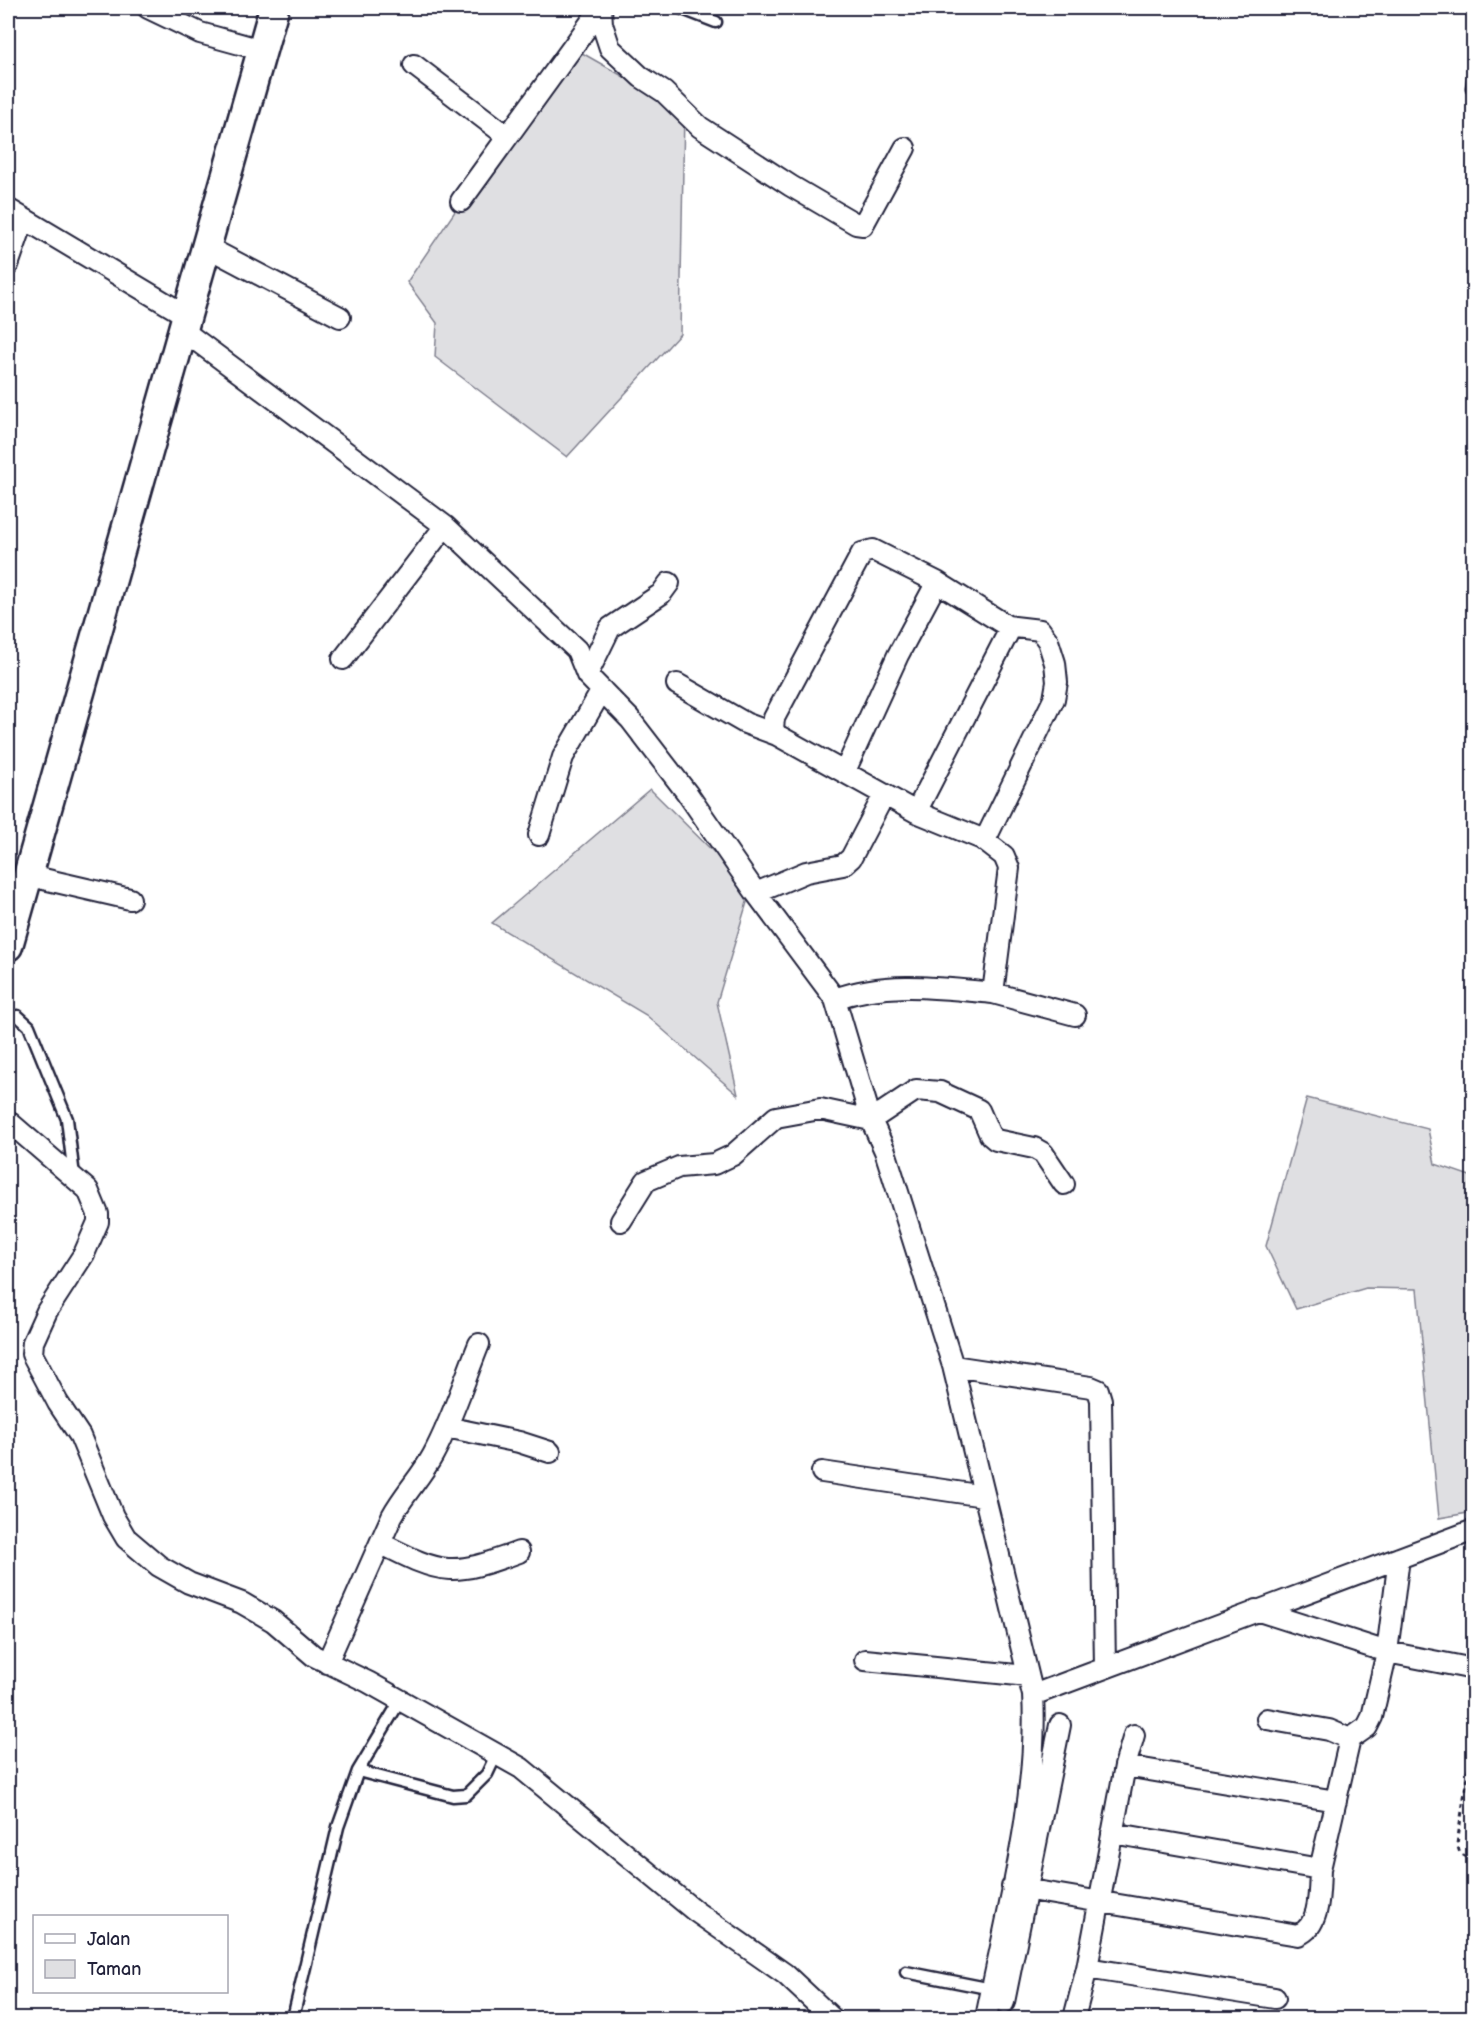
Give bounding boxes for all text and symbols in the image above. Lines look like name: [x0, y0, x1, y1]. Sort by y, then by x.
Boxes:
legend: [33, 1915, 228, 1993]
text: Jalan: [87, 1929, 130, 1950]
text: Taman: [87, 1959, 141, 1980]

